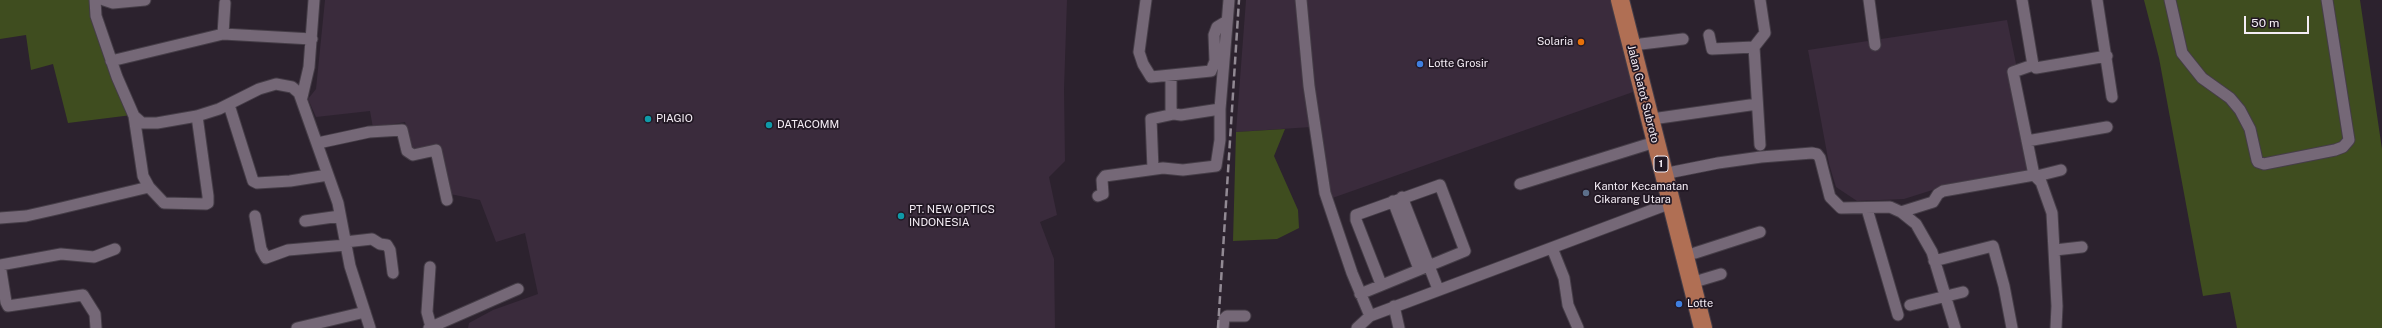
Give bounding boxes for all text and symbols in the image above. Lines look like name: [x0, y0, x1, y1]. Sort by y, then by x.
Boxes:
scale bar: [2246, 8, 2311, 34]
text: 50 m: [2251, 16, 2279, 30]
place label: Solaria: [1537, 35, 1573, 49]
marker: Solaria: [1576, 37, 1586, 47]
street label: Jalan Gatot Subroto: [1624, 44, 1662, 144]
place label: Lotte Grosir: [1428, 57, 1488, 71]
marker: Lotte Grosir: [1415, 59, 1425, 69]
place label: PIAGIO: [656, 112, 693, 126]
marker: PIAGIO: [643, 114, 653, 124]
place label: DATACOMM: [777, 118, 839, 132]
marker: DATACOMM: [764, 120, 774, 130]
road number: 1: [1654, 156, 1668, 172]
place label: Kantor Kecamatan Cikarang Utara: [1594, 180, 1688, 206]
marker: Kantor Kecamatan Cikarang Utara: [1581, 188, 1591, 198]
place label: PT. NEW OPTICS INDONESIA: [909, 203, 995, 229]
marker: PT. NEW OPTICS INDONESIA: [896, 211, 906, 221]
place label: Lotte: [1687, 297, 1713, 311]
marker: Lotte: [1674, 299, 1684, 309]

